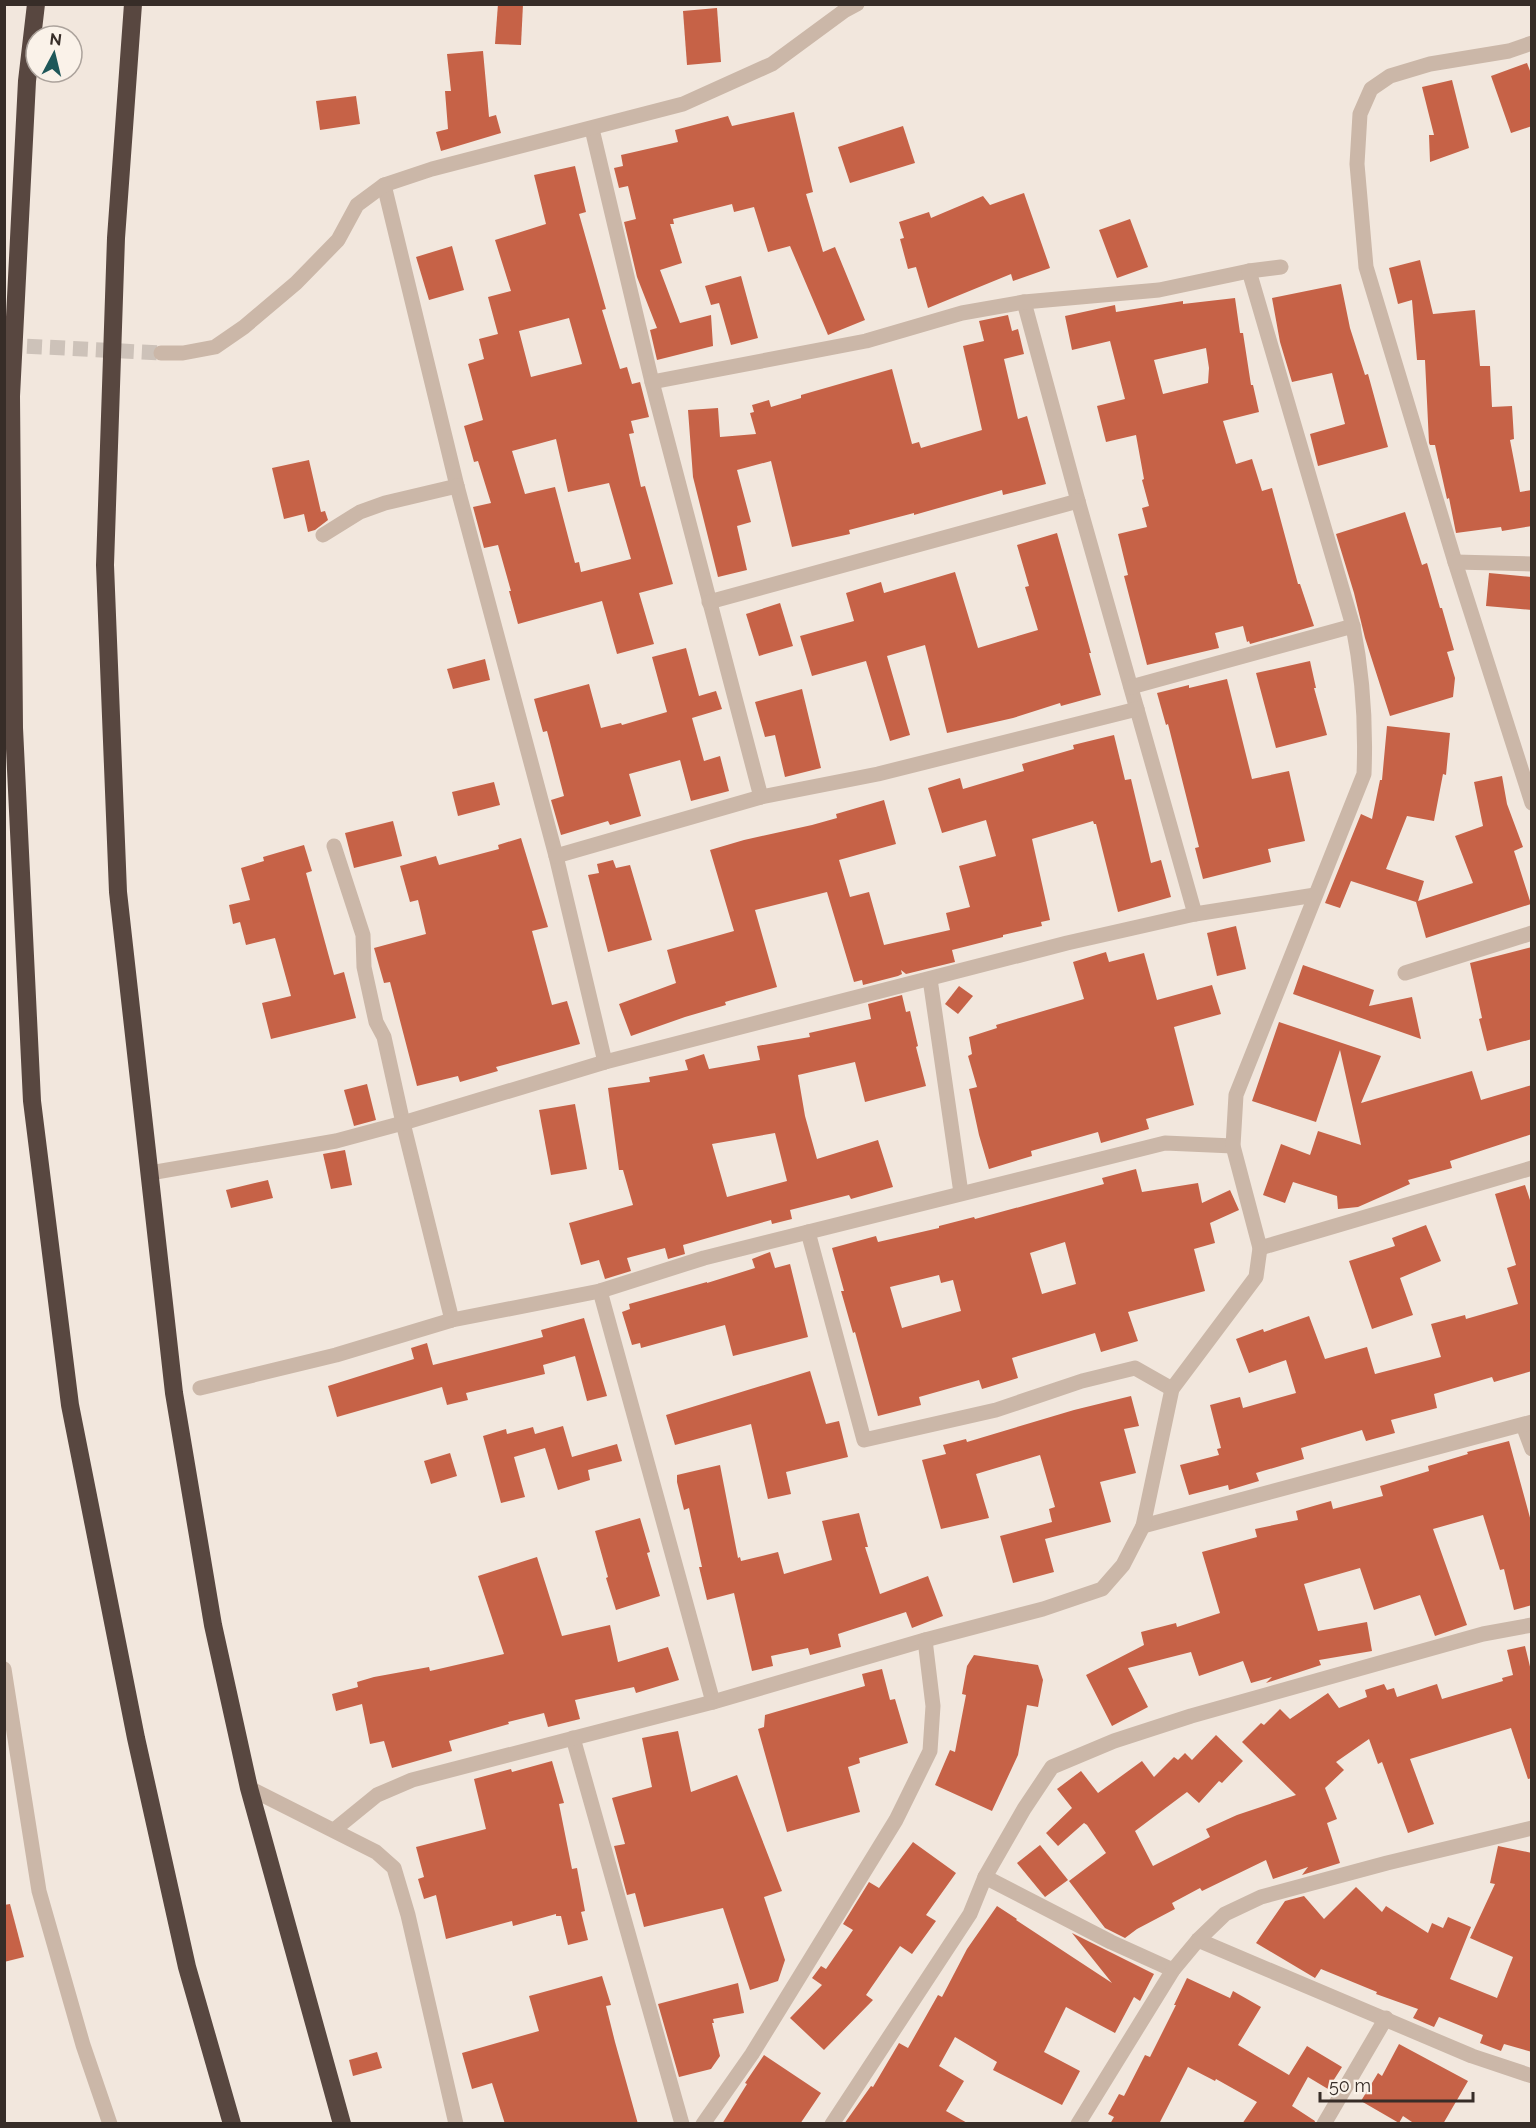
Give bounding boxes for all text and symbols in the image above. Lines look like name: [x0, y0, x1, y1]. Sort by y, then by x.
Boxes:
north arrow: [24, 24, 84, 84]
text: N: [49, 29, 63, 50]
scale bar: [1320, 2065, 1473, 2103]
text: 50 m: [1329, 2075, 1371, 2096]

